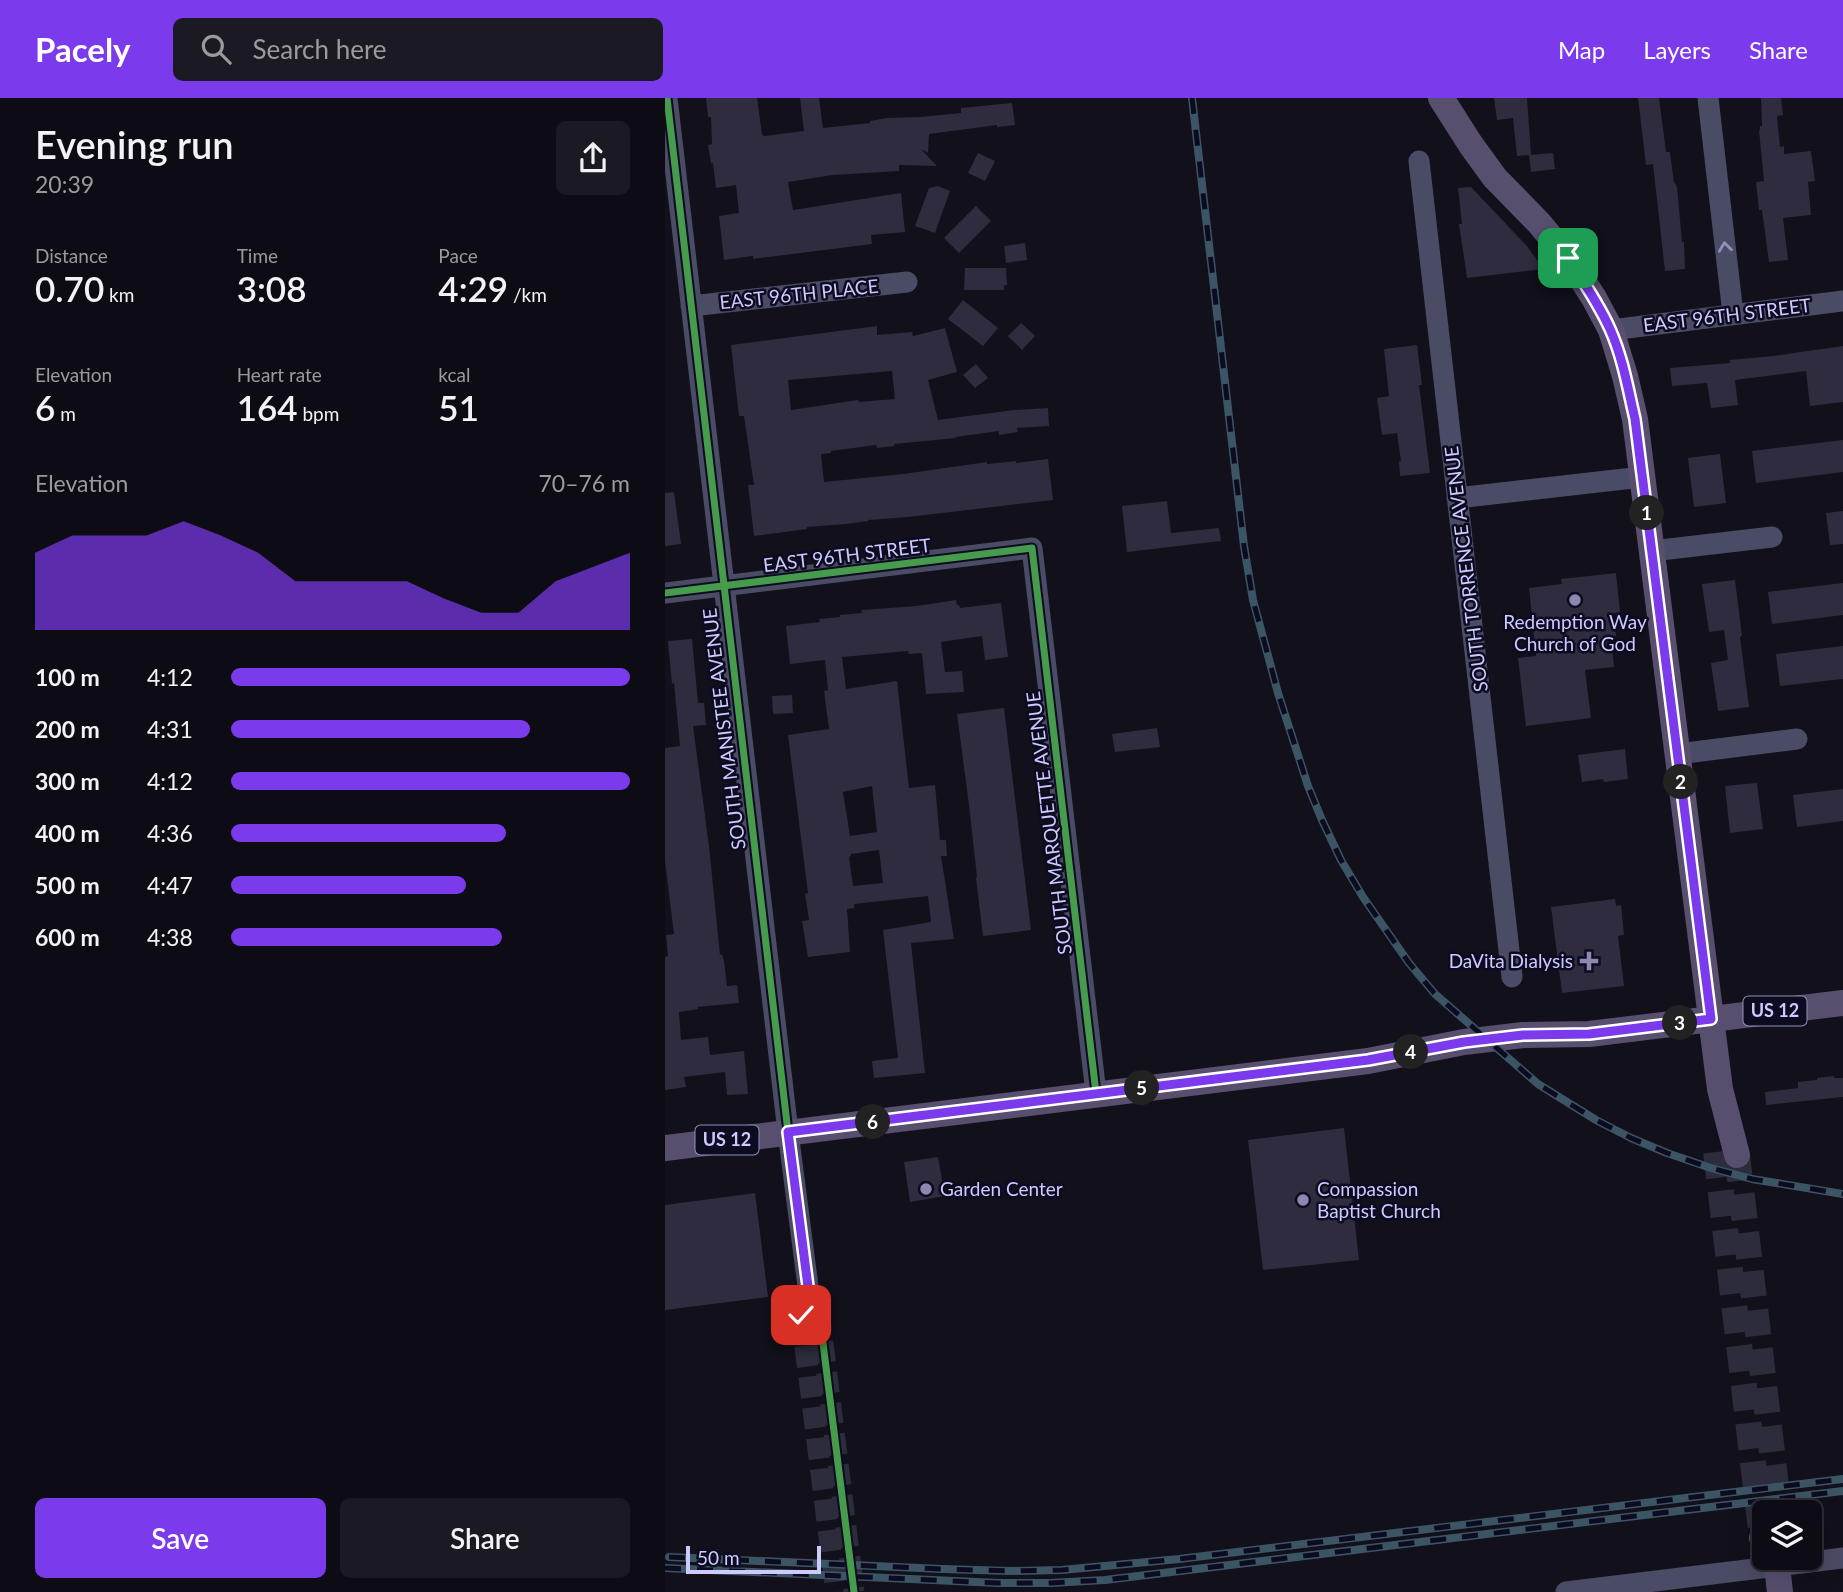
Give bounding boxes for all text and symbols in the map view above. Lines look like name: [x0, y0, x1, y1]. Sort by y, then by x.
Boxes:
search box: [173, 18, 663, 81]
text: Pacely: [35, 29, 131, 69]
icon: search: [197, 30, 235, 68]
text: Search here: [253, 33, 387, 65]
text: Map: [1558, 35, 1605, 64]
text: Layers: [1643, 35, 1711, 64]
text: Share: [1749, 35, 1808, 64]
text: Evening run: [35, 121, 234, 167]
button: share: [556, 121, 630, 195]
text: 20:39: [35, 170, 94, 198]
pin: [1538, 228, 1598, 288]
icon: arrive: [1549, 239, 1587, 277]
one-way arrow: [1718, 241, 1733, 252]
text: Distance: [35, 244, 108, 267]
text: Time: [237, 244, 278, 267]
text: Pace: [438, 244, 478, 267]
text: 0.70: [35, 267, 104, 309]
text: 3:08: [237, 267, 306, 309]
text: 4:29: [438, 267, 508, 309]
street label: EAST 96TH PLACE: [718, 274, 880, 313]
text: km: [104, 283, 134, 306]
text: /km: [508, 283, 547, 306]
street label: EAST 96TH STREET: [1642, 293, 1812, 336]
text: Elevation: [35, 363, 112, 386]
text: Heart rate: [237, 363, 322, 386]
text: kcal: [438, 363, 470, 386]
text: 6: [35, 386, 55, 428]
text: 164: [237, 386, 298, 428]
text: 51: [438, 386, 479, 428]
text: m: [55, 402, 76, 425]
text: bpm: [298, 402, 339, 425]
street label: SOUTH TORRENCE AVENUE: [1439, 445, 1492, 693]
text: Elevation: [35, 469, 128, 497]
text: 70–76 m: [538, 469, 630, 497]
pin: 1: [1629, 496, 1665, 530]
text: 1: [1641, 501, 1652, 524]
street label: EAST 96TH STREET: [762, 533, 932, 576]
marker: Redemption Way Church of God: [1567, 592, 1583, 608]
street label: SOUTH MANISTEE AVENUE: [697, 607, 750, 851]
place label: Redemption Way Church of God: [1503, 610, 1647, 655]
text: 100 m: [35, 663, 100, 691]
text: 4:12: [147, 663, 193, 691]
street label: SOUTH MARQUETTE AVENUE: [1021, 690, 1076, 956]
text: 200 m: [35, 715, 100, 743]
text: 4:31: [147, 715, 193, 743]
pin: 2: [1663, 764, 1699, 800]
text: 300 m: [35, 767, 100, 795]
text: 4:12: [147, 767, 193, 795]
text: 2: [1675, 770, 1686, 793]
text: 400 m: [35, 819, 100, 847]
text: 4:36: [147, 819, 193, 847]
text: 500 m: [35, 871, 100, 899]
text: 4:47: [147, 871, 193, 899]
text: 600 m: [35, 923, 100, 951]
text: 4:38: [147, 923, 193, 951]
place label: DaVita Dialysis: [1449, 949, 1573, 972]
marker: DaVita Dialysis: [1579, 951, 1599, 971]
road number: US 12: [1743, 996, 1807, 1026]
pin: 3: [1663, 1006, 1697, 1040]
text: 3: [1674, 1011, 1685, 1034]
pin: 4: [1393, 1034, 1429, 1070]
text: 4: [1405, 1040, 1416, 1063]
pin: 5: [1125, 1070, 1159, 1105]
text: 5: [1136, 1076, 1147, 1099]
pin: 6: [855, 1104, 891, 1140]
text: 6: [867, 1110, 878, 1133]
road number: US 12: [696, 1126, 759, 1154]
place label: Garden Center: [940, 1177, 1063, 1200]
place label: Compassion Baptist Church: [1317, 1177, 1441, 1222]
marker: Garden Center: [918, 1181, 934, 1197]
marker: Compassion Baptist Church: [1295, 1192, 1311, 1208]
pin: [771, 1285, 831, 1345]
icon: check: [782, 1296, 820, 1334]
button: Save: [35, 1498, 326, 1578]
button: Share: [340, 1498, 630, 1578]
map controls: [1752, 1500, 1822, 1570]
button: layers: [1752, 1500, 1822, 1570]
scale bar: [686, 1543, 821, 1575]
text: 50 m: [697, 1546, 740, 1569]

